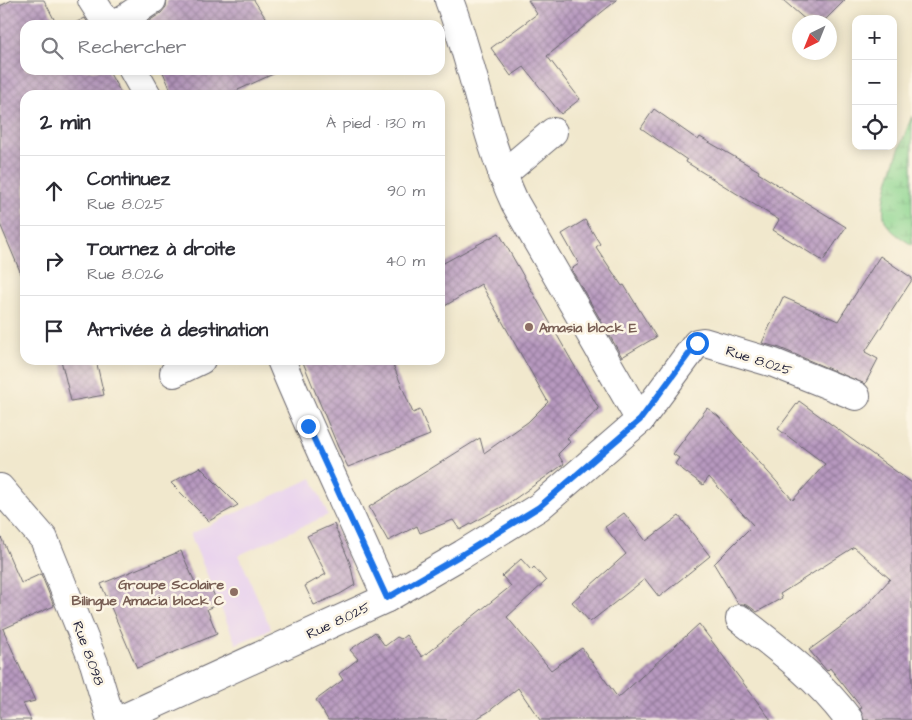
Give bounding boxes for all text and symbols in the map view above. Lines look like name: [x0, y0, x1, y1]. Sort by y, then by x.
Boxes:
north arrow: [792, 15, 837, 60]
map controls: [852, 15, 897, 150]
button: +: [852, 15, 897, 60]
search box: [20, 20, 445, 75]
icon: search: [38, 34, 66, 62]
text: Rechercher: [78, 34, 186, 61]
button: −: [852, 60, 897, 105]
button: locate: [852, 105, 897, 150]
text: 2 min: [40, 108, 90, 137]
text: À pied · 130 m: [326, 112, 425, 134]
text: Continuez: [87, 166, 170, 193]
icon: ahead: [40, 177, 68, 205]
text: 90 m: [387, 180, 425, 202]
text: Rue 8.025: [87, 193, 165, 215]
text: Tournez à droite: [87, 236, 235, 263]
icon: right: [40, 247, 68, 275]
text: 40 m: [385, 250, 425, 272]
text: Rue 8.026: [87, 263, 164, 285]
icon: arrive: [40, 317, 68, 345]
text: Arrivée à destination: [87, 317, 268, 344]
place label: Amasia block E: [539, 318, 638, 338]
marker: Amasia block E: [523, 321, 535, 333]
route start: [686, 332, 709, 355]
street label: Rue 8.025: [723, 341, 794, 381]
route end: [297, 415, 320, 438]
place label: Groupe Scolaire Bilingue Amacia block C: [71, 575, 224, 612]
marker: Groupe Scolaire Bilingue Amacia block C: [228, 586, 240, 598]
street label: Rue 8.025: [303, 597, 374, 644]
street label: Rue 8.098: [67, 618, 109, 688]

